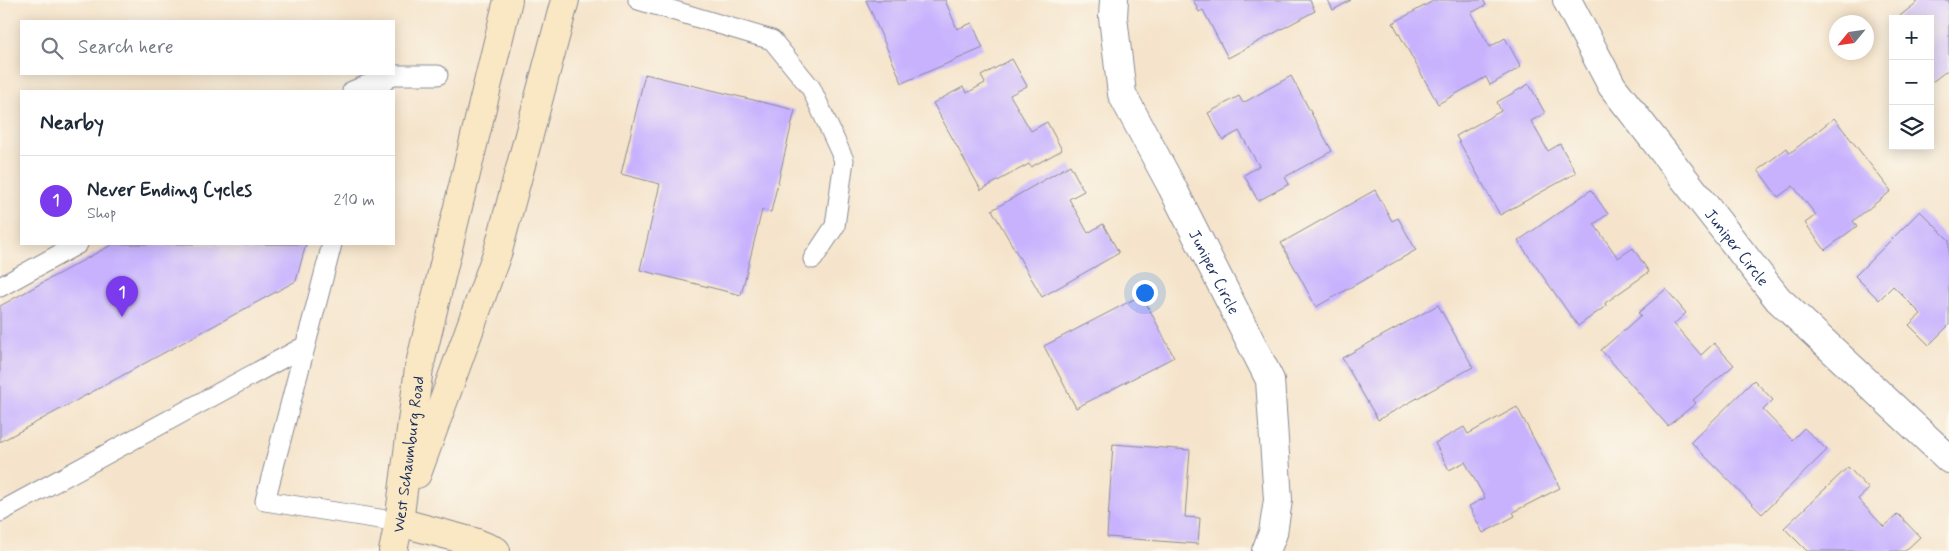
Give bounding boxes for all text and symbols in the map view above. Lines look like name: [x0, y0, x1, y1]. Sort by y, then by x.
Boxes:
north arrow: [1829, 15, 1874, 60]
map controls: [1889, 15, 1934, 150]
button: +: [1889, 15, 1934, 60]
search box: [20, 20, 395, 75]
icon: search: [38, 34, 66, 62]
text: Search here: [78, 35, 174, 60]
button: −: [1889, 60, 1934, 105]
button: layers: [1889, 105, 1934, 150]
text: Nearby: [40, 109, 104, 137]
text: Never Ending Cycles: [87, 178, 252, 203]
text: 1: [52, 190, 60, 211]
text: 210 m: [334, 190, 375, 211]
text: Shop: [87, 203, 116, 224]
street label: Juniper Circle: [1699, 205, 1773, 291]
street label: Juniper Circle: [1183, 226, 1244, 318]
pin: 1: [106, 276, 138, 317]
your location: [1132, 280, 1158, 306]
street label: West Schaumburg Road: [388, 375, 430, 535]

